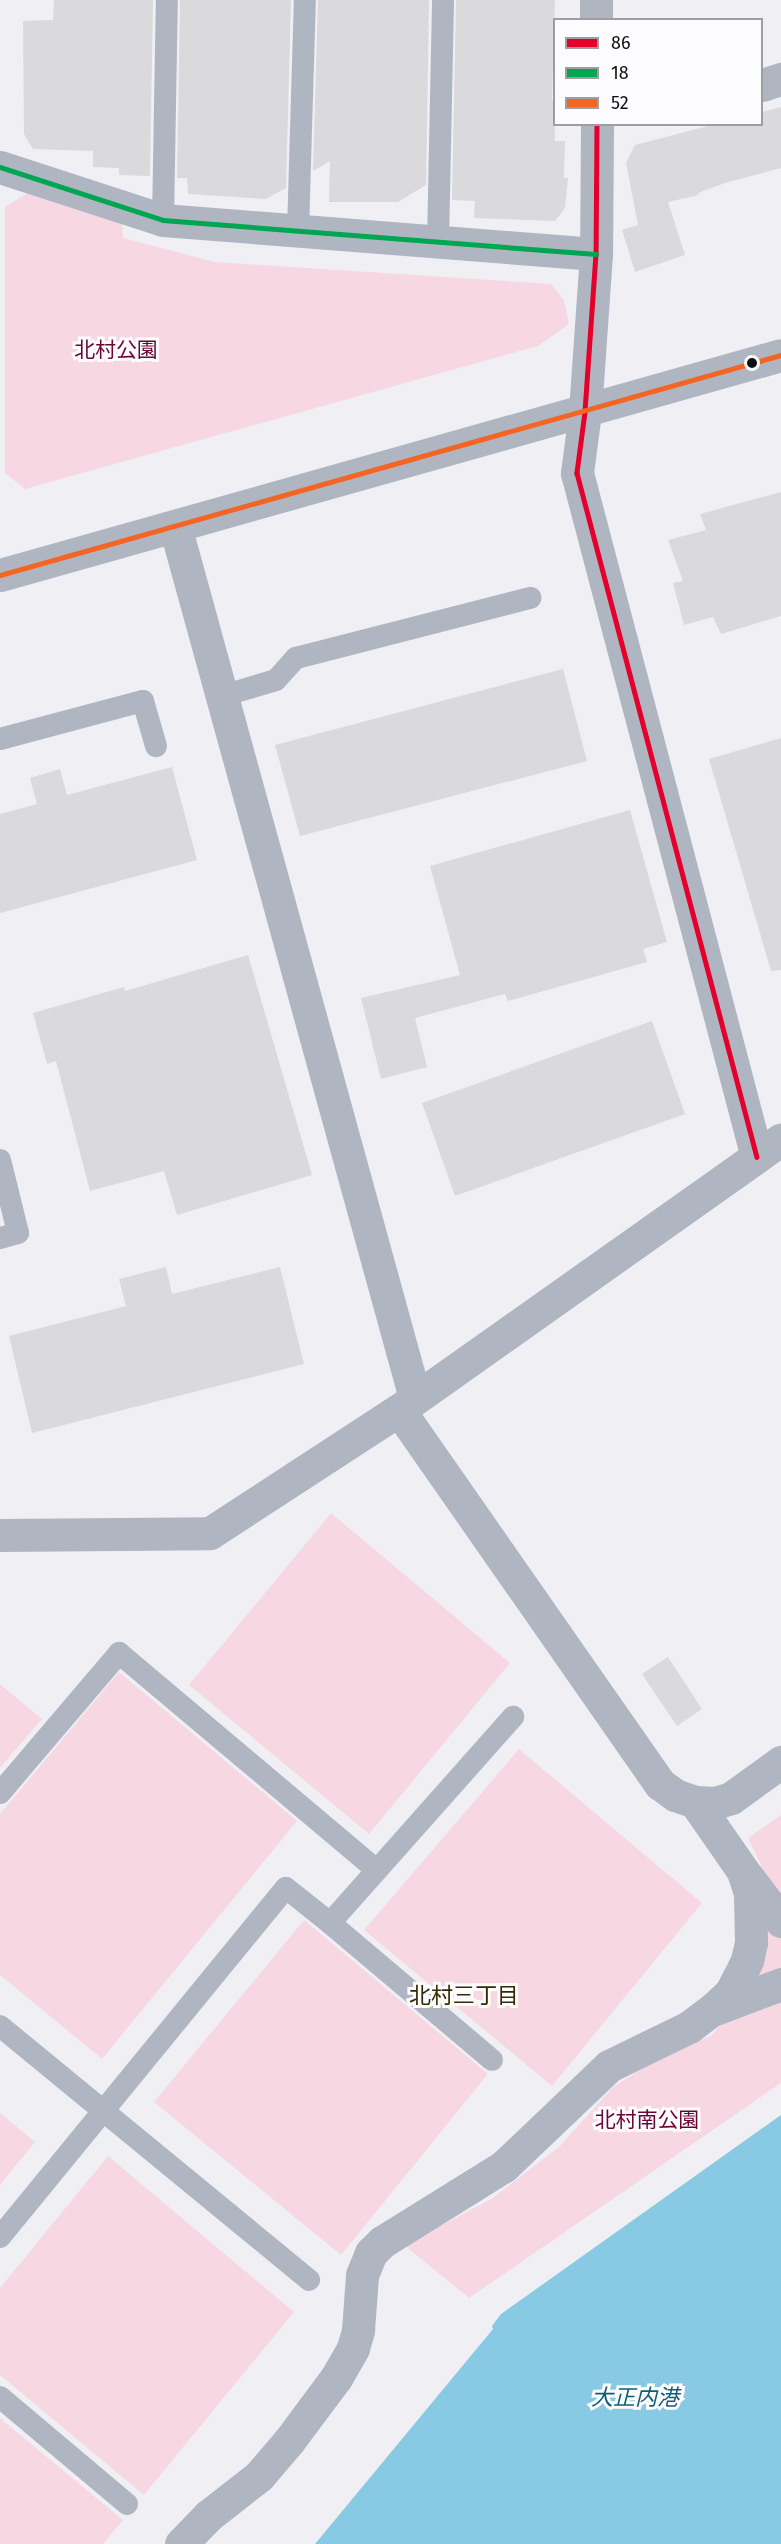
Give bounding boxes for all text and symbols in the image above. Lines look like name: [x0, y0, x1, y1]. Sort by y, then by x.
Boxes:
legend: [553, 18, 763, 126]
text: 86: [611, 32, 631, 54]
text: 18: [611, 62, 629, 84]
text: 52: [611, 92, 629, 114]
park label: 北村公園: [74, 337, 158, 363]
unlabelled marker: [746, 357, 758, 369]
district label: 北村三丁目: [409, 1983, 519, 2009]
park label: 北村南公園: [595, 2107, 699, 2133]
water label: 大正内港: [591, 2385, 679, 2411]

